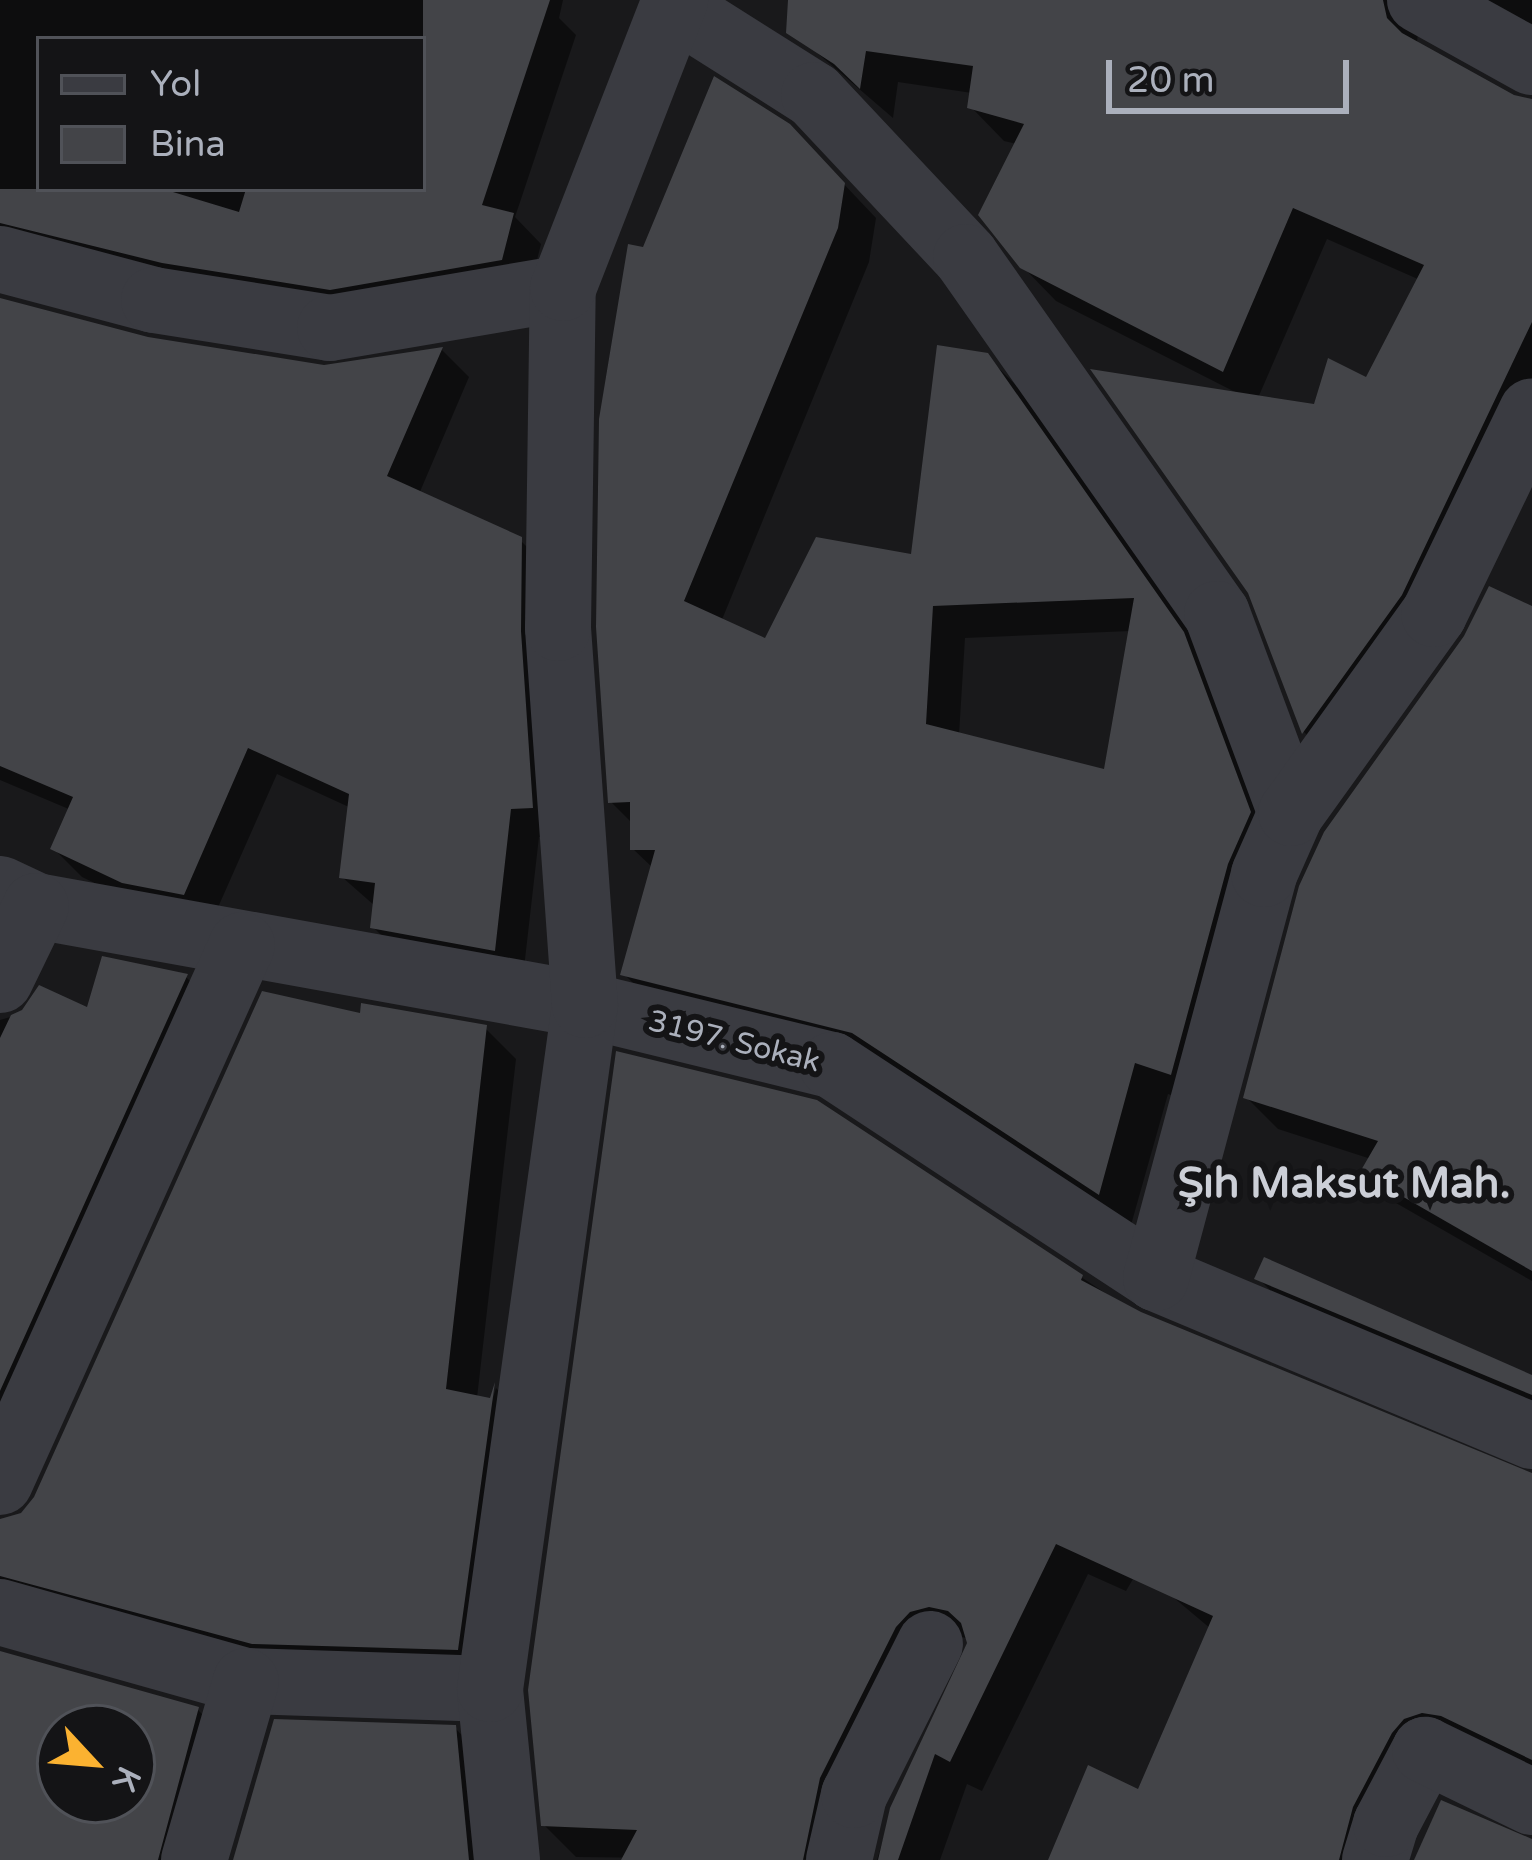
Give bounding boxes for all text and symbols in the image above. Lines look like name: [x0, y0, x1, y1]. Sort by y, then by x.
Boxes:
legend: [36, 36, 426, 192]
scale bar: [1112, 36, 1355, 110]
text: 20 m: [1127, 59, 1215, 102]
text: Yol: [150, 63, 201, 106]
text: Bina: [150, 123, 226, 166]
street label: 3197. Sokak: [645, 1003, 823, 1081]
district label: Şıh Maksut Mah.: [1178, 1159, 1510, 1209]
north arrow: [36, 1704, 156, 1824]
text: K: [104, 1760, 148, 1797]

